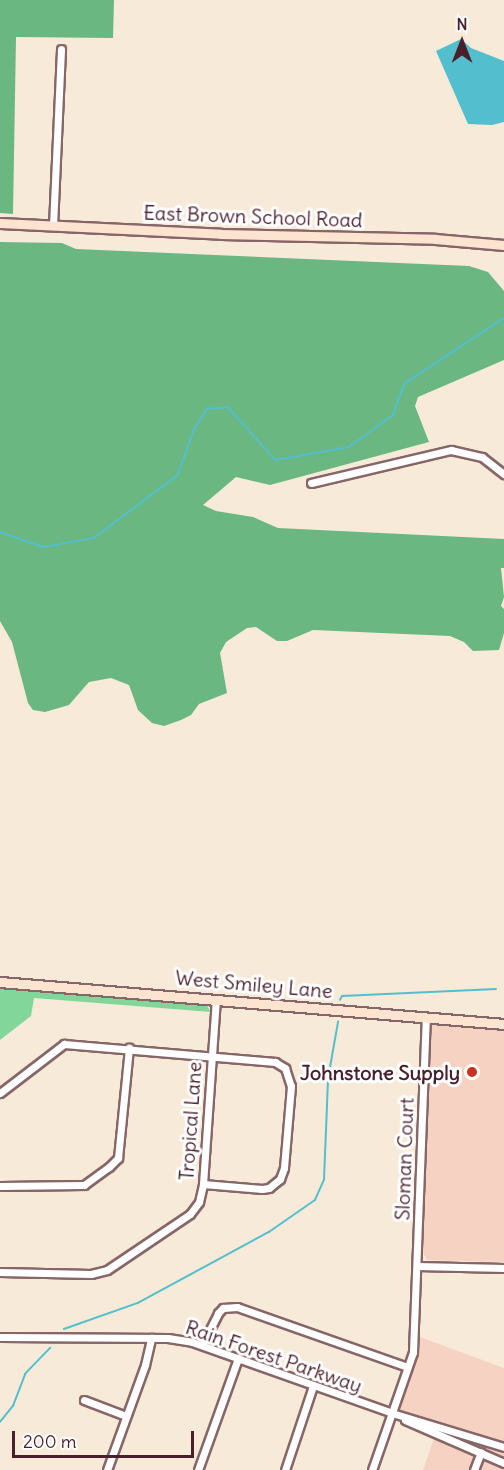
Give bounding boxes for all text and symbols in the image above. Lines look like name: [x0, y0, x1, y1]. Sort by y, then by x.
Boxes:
north arrow: [432, 12, 492, 72]
text: N: [456, 14, 468, 34]
street label: East Brown School Road: [143, 200, 363, 232]
street label: West Smiley Lane: [174, 965, 334, 1003]
place label: Johnstone Supply: [300, 1060, 460, 1084]
street label: Tropical Lane: [174, 1061, 206, 1181]
marker: Johnstone Supply: [465, 1065, 479, 1079]
street label: Sloman Court: [390, 1097, 418, 1221]
street label: Rain Forest Parkway: [183, 1315, 365, 1397]
scale bar: [15, 1419, 196, 1457]
text: 200 m: [23, 1430, 77, 1453]

